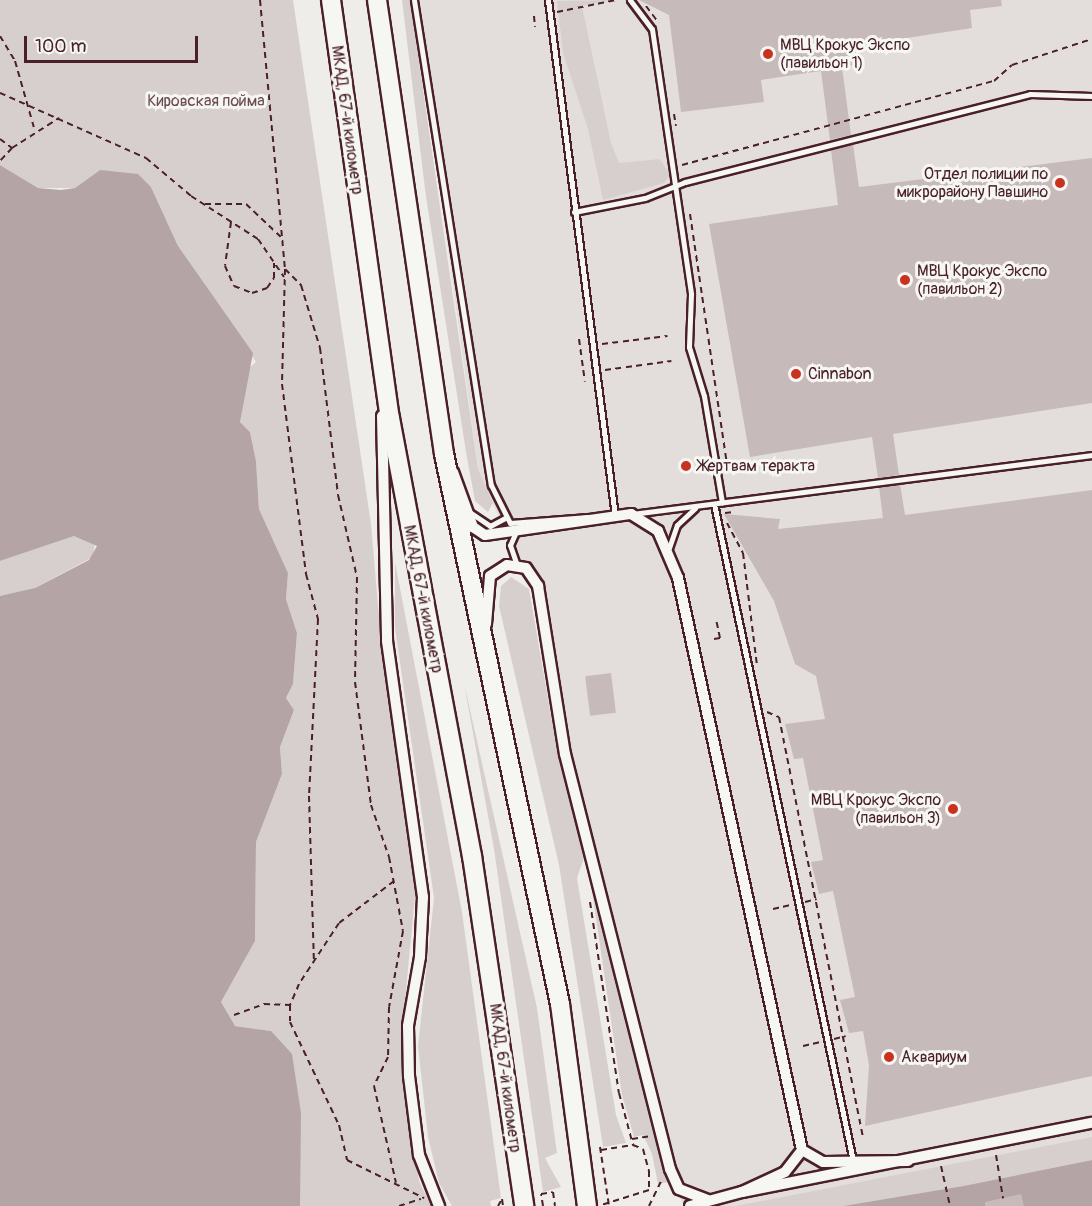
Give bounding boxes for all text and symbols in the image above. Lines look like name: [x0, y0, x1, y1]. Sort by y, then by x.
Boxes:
scale bar: [27, 24, 201, 62]
text: 100 m: [35, 35, 87, 58]
place label: МВЦ Крокус Экспо (павильон 1): [780, 35, 910, 73]
street label: МКАД, 67-й километр: [327, 44, 367, 196]
marker: МВЦ Крокус Экспо (павильон 1): [761, 47, 775, 61]
park label: Кировская пойма: [147, 91, 265, 111]
place label: Отдел полиции по микрорайону Павшино: [896, 164, 1048, 202]
marker: Отдел полиции по микрорайону Павшино: [1053, 176, 1067, 190]
place label: МВЦ Крокус Экспо (павильон 2): [917, 261, 1047, 299]
marker: МВЦ Крокус Экспо (павильон 2): [898, 273, 912, 287]
place label: Cinnabon: [808, 364, 871, 384]
marker: Cinnabon: [789, 367, 803, 381]
place label: Жертвам теракта: [698, 456, 815, 476]
marker: Жертвам теракта: [679, 459, 693, 473]
street label: МКАД, 67-й километр: [399, 523, 447, 675]
place label: МВЦ Крокус Экспо (павильон 3): [811, 790, 941, 828]
marker: МВЦ Крокус Экспо (павильон 3): [946, 802, 960, 816]
street label: МКАД, 67-й километр: [485, 1002, 525, 1154]
place label: Аквариум: [901, 1047, 967, 1067]
marker: Аквариум: [882, 1050, 896, 1064]

